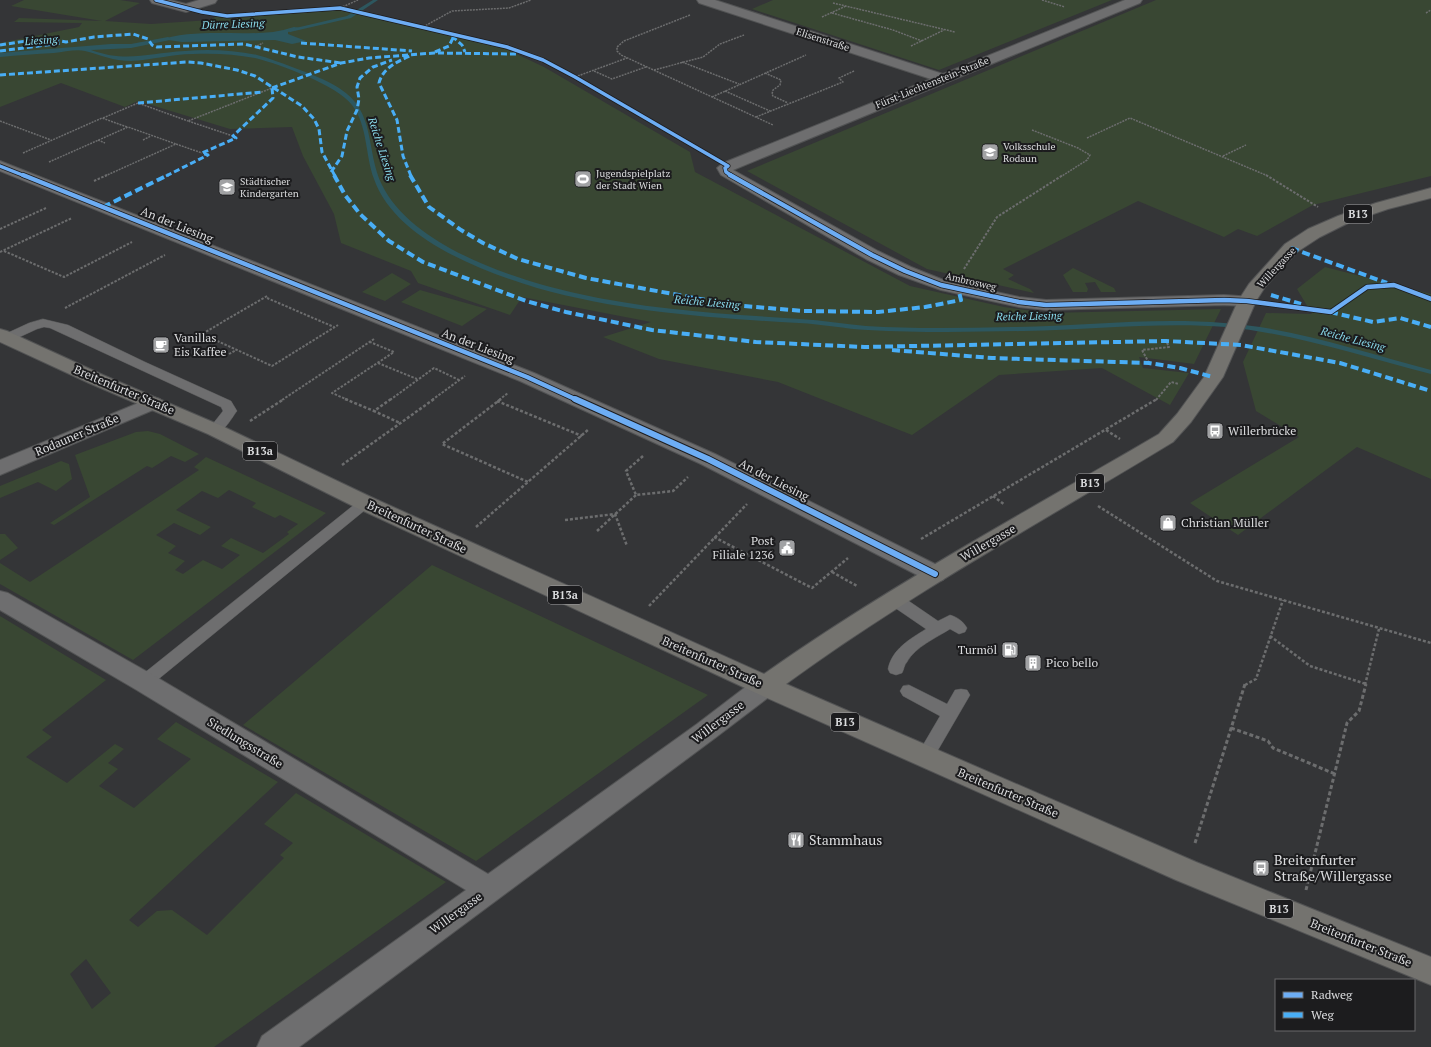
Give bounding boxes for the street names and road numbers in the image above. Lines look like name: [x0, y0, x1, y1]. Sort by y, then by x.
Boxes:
street label: Elisenstraße: [794, 25, 851, 54]
street label: Fürst-Liechtenstein-Straße: [874, 54, 991, 111]
street label: An der Liesing: [139, 203, 216, 246]
road number: B13: [1344, 205, 1372, 223]
street label: Willergasse: [1254, 244, 1299, 291]
street label: Ambrosweg: [944, 269, 998, 294]
street label: An der Liesing: [440, 325, 517, 367]
street label: Breitenfurter Straße: [72, 362, 177, 418]
street label: Rodauner Straße: [33, 410, 121, 459]
road number: B13a: [243, 442, 277, 460]
street label: An der Liesing: [737, 455, 813, 504]
road number: B13: [1076, 474, 1104, 492]
street label: Breitenfurter Straße: [365, 497, 469, 556]
street label: Willergasse: [957, 521, 1018, 564]
road number: B13a: [548, 586, 582, 604]
street label: Breitenfurter Straße: [660, 633, 765, 690]
street label: Willergasse: [689, 697, 747, 746]
road number: B13: [831, 713, 859, 731]
street label: Siedlungsstraße: [205, 714, 286, 771]
street label: Breitenfurter Straße: [956, 765, 1061, 821]
street label: Willergasse: [426, 888, 485, 937]
road number: B13: [1265, 900, 1293, 918]
street label: Breitenfurter Straße: [1308, 915, 1414, 970]

